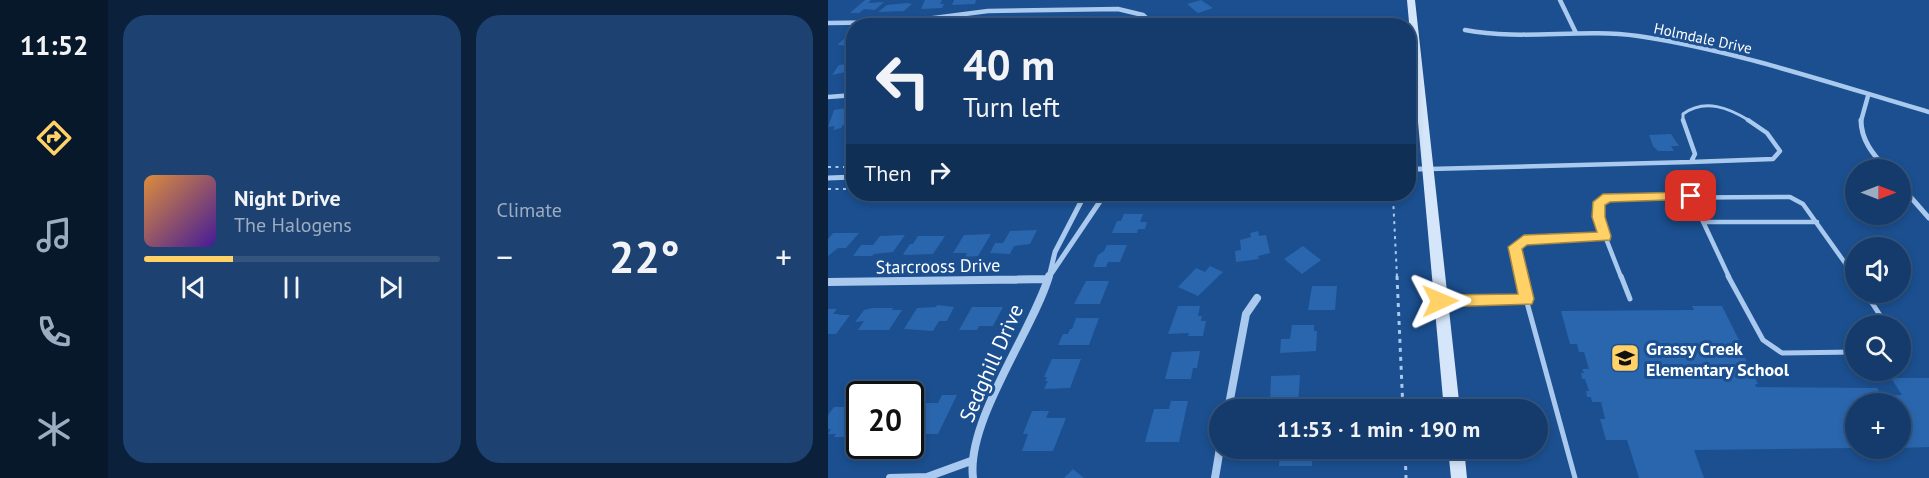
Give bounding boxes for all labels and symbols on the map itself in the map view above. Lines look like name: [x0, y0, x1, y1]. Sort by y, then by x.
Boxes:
street label: Holmdale Drive: [1652, 18, 1754, 58]
north arrow: [1845, 159, 1911, 225]
pin: [1665, 170, 1716, 221]
street label: Starcrooss Drive: [876, 253, 1000, 279]
position arrow: [1408, 269, 1472, 333]
street label: Sedghill Drive: [953, 300, 1029, 426]
place label: Grassy Creek Elementary School: [1646, 337, 1790, 381]
school or university icon: Grassy Creek Elementary School: [1609, 342, 1641, 374]
speed limit sign: 20: [846, 381, 924, 459]

